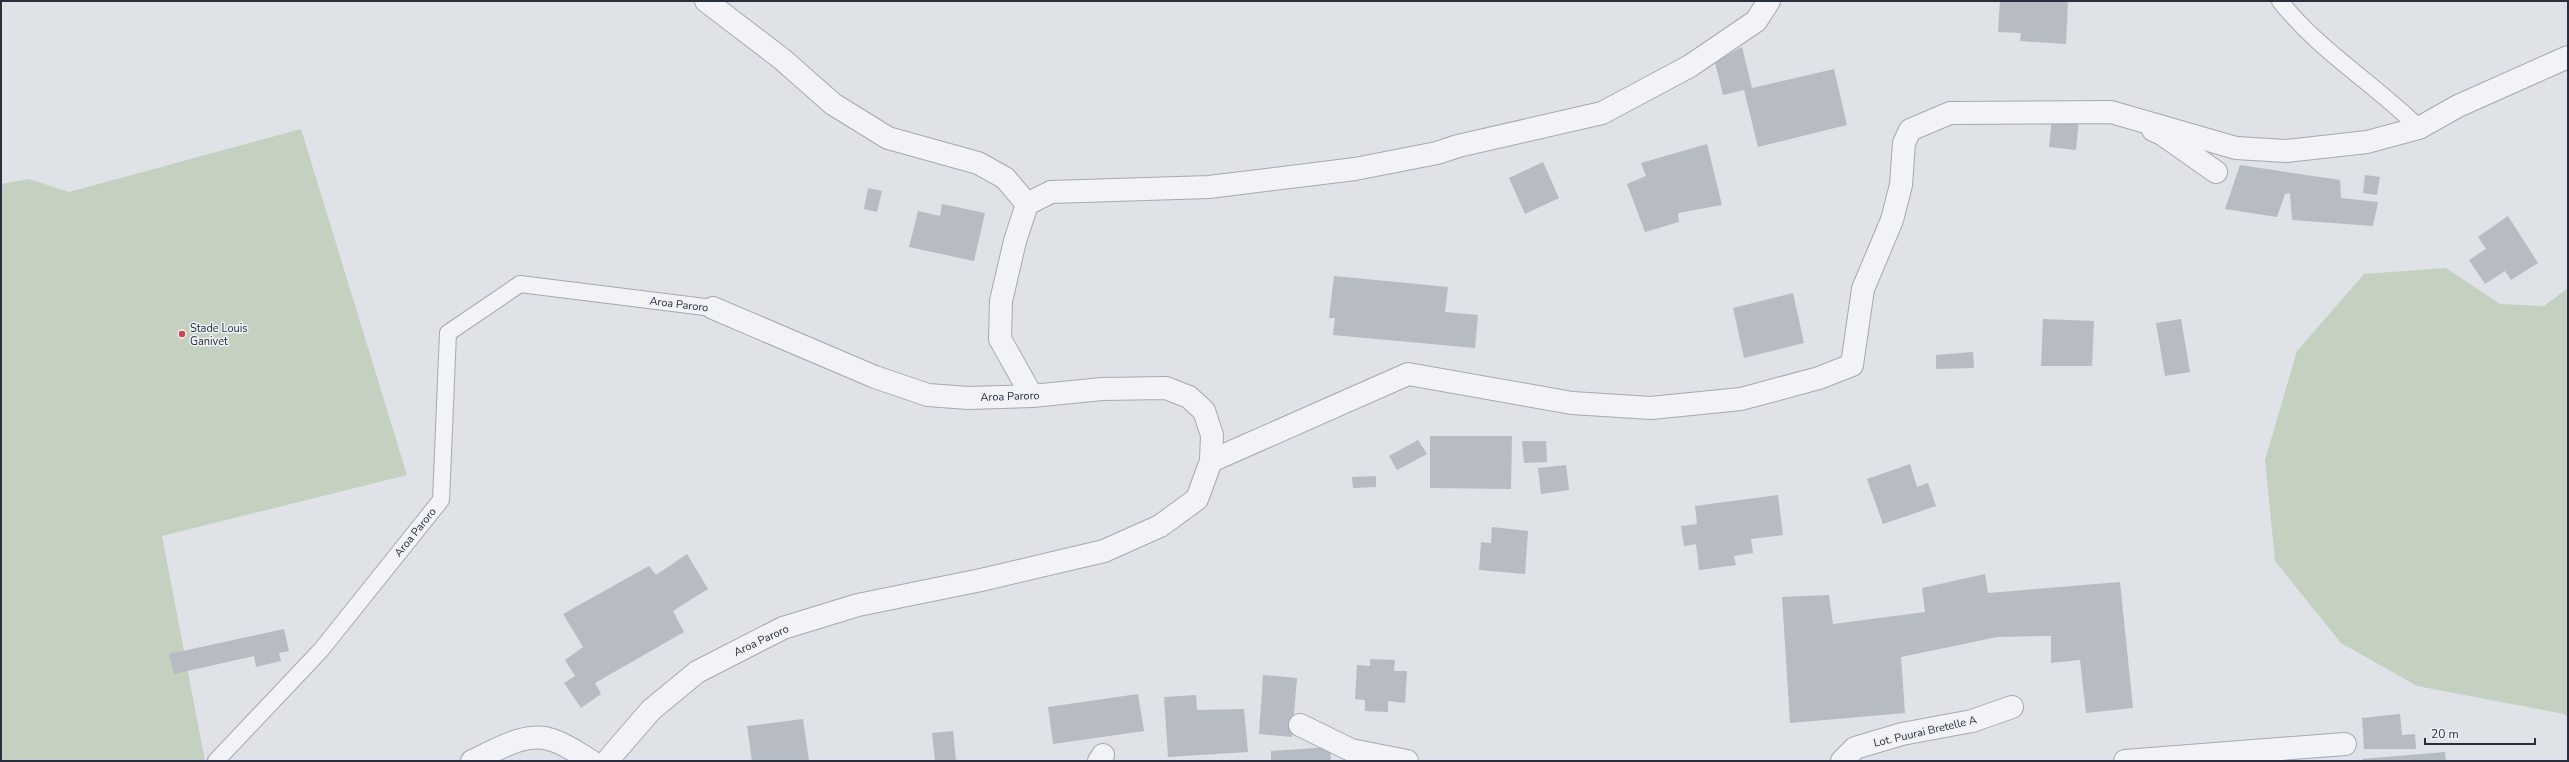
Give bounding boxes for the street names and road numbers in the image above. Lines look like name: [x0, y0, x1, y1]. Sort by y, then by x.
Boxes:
street label: Aroa Paroro: [649, 293, 709, 316]
street label: Aroa Paroro: [980, 388, 1040, 405]
street label: Aroa Paroro: [391, 505, 440, 560]
street label: Aroa Paroro: [731, 621, 791, 660]
street label: Lot. Puurai Bretelle A: [1872, 712, 1978, 751]

